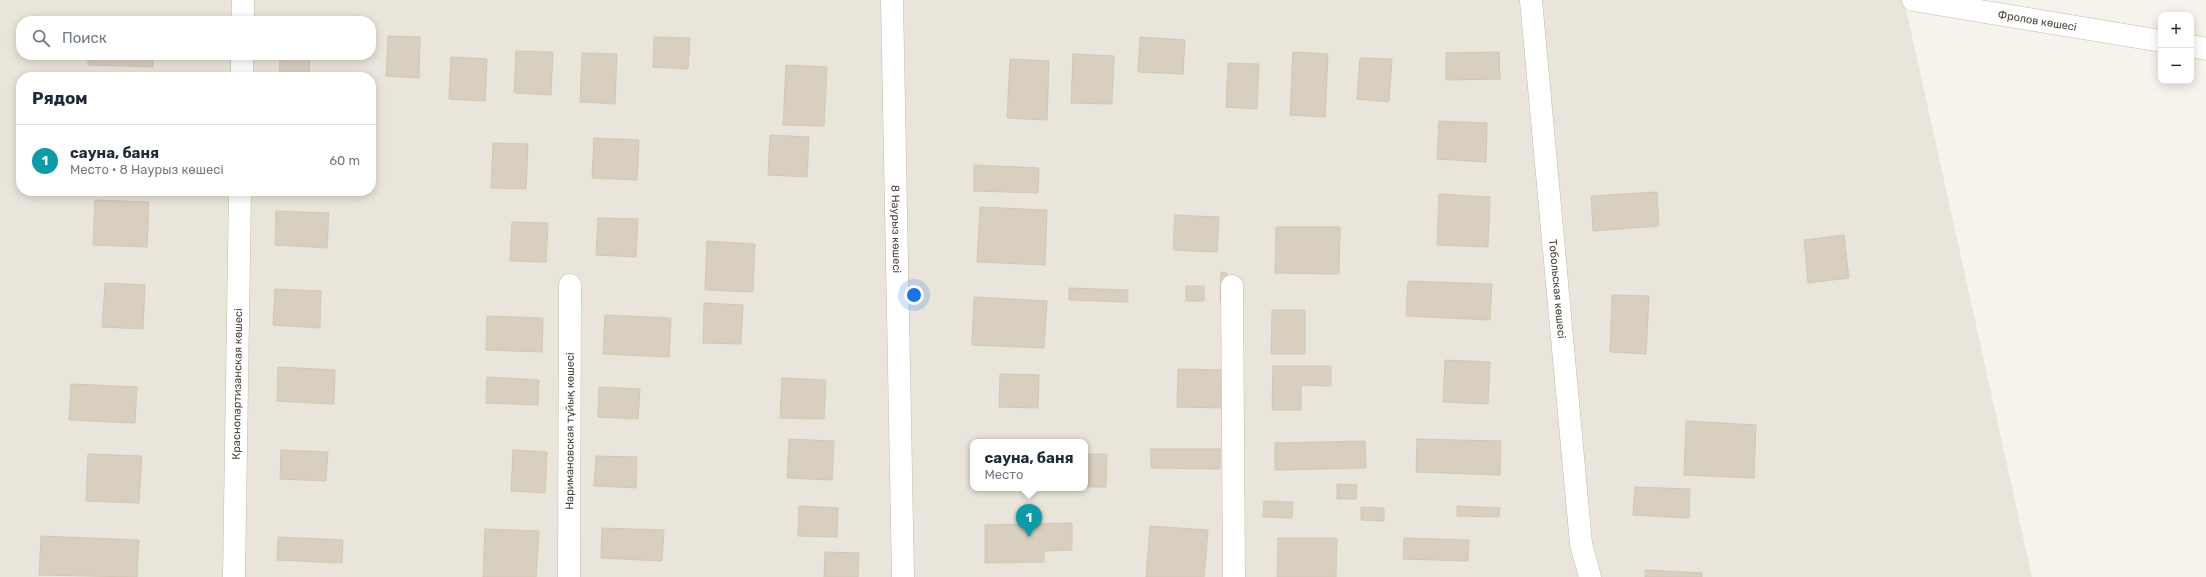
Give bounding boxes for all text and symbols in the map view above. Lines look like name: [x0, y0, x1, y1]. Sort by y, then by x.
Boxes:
street label: Фролов көшесі: [1997, 8, 2078, 34]
map controls: [2158, 12, 2194, 84]
button: +: [2158, 12, 2194, 48]
search box: [16, 16, 376, 60]
icon: search: [30, 27, 52, 49]
text: Поиск: [62, 29, 107, 47]
button: −: [2158, 48, 2194, 84]
text: Рядом: [32, 88, 88, 108]
text: сауна, баня: [70, 144, 159, 162]
text: 1: [42, 153, 48, 168]
text: 60 m: [329, 153, 360, 168]
text: Место · 8 Наурыз көшесі: [70, 162, 224, 177]
street label: 8 Наурыз көшесі: [889, 185, 903, 273]
street label: Тобольская көшесі: [1546, 239, 1568, 339]
your location: [904, 285, 924, 305]
street label: Краснопартизанская көшесі: [230, 308, 245, 460]
street label: Наримановская тұйық көшесі: [563, 352, 577, 510]
popup: [970, 439, 1088, 491]
text: сауна, баня: [984, 449, 1074, 467]
text: Место: [984, 467, 1023, 482]
pin: 1: [1016, 504, 1042, 537]

